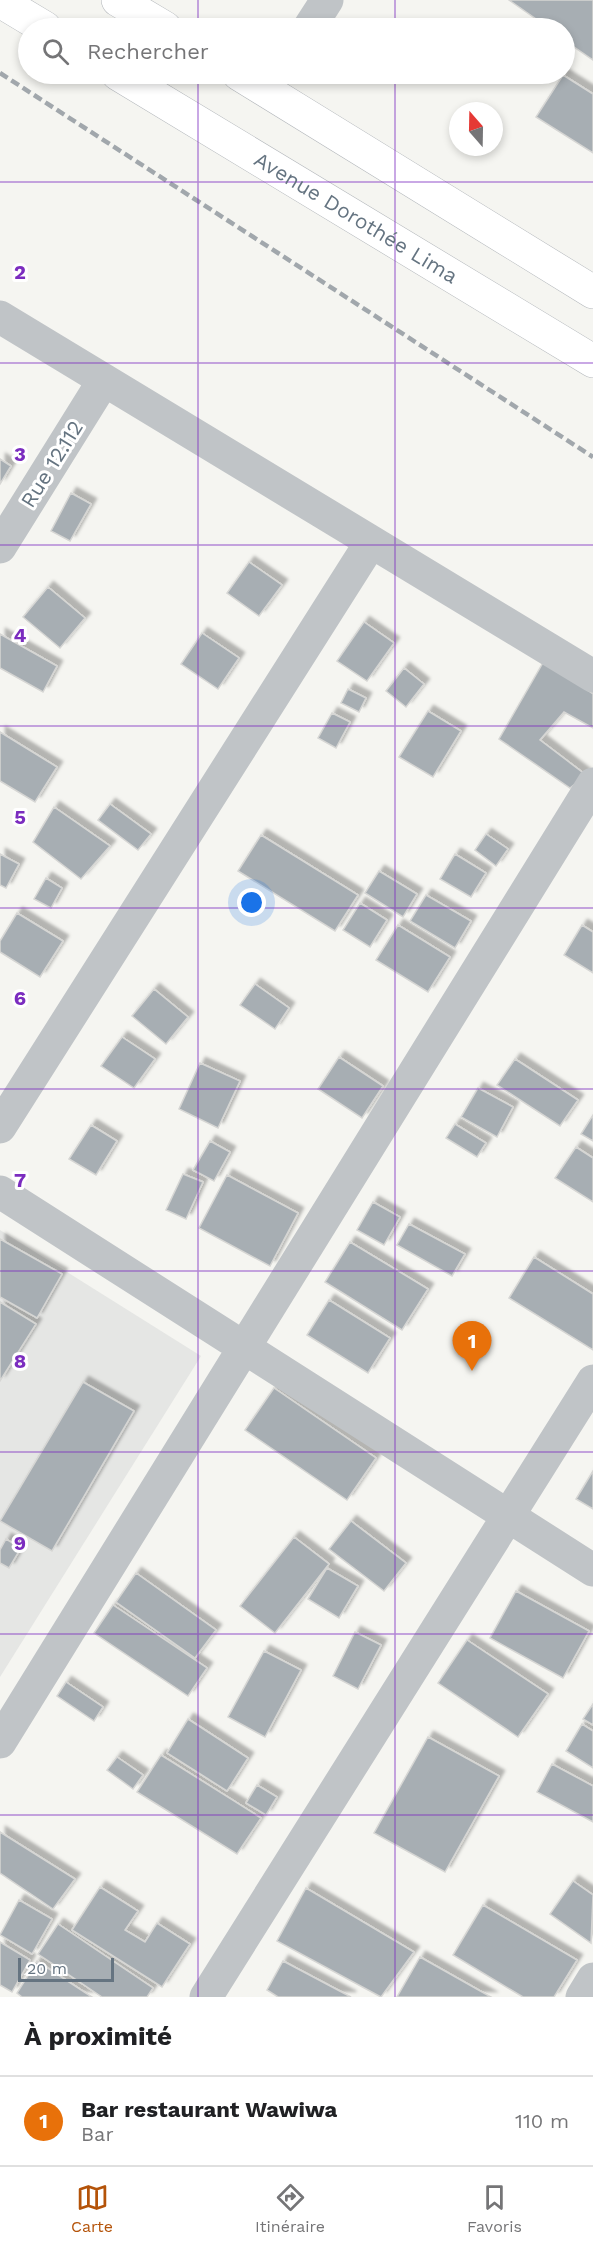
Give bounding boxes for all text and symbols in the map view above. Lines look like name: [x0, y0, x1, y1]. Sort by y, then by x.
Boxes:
search box: [18, 18, 575, 84]
icon: search: [39, 35, 72, 68]
text: Rechercher: [87, 39, 209, 64]
north arrow: [449, 102, 503, 156]
street label: Avenue Dorothée Lima: [250, 146, 463, 288]
text: 2: [14, 260, 26, 284]
street label: Rue 12.112: [15, 416, 88, 512]
text: 3: [14, 442, 26, 466]
text: 4: [14, 623, 27, 647]
text: 5: [14, 805, 26, 829]
your location: [237, 888, 266, 917]
text: 6: [14, 986, 26, 1010]
text: 7: [14, 1168, 26, 1192]
pin: 1: [452, 1322, 492, 1371]
text: 8: [14, 1349, 26, 1373]
text: 9: [14, 1531, 26, 1555]
scale bar: [18, 1955, 114, 1982]
text: 20 m: [27, 1959, 67, 1978]
text: À proximité: [24, 2021, 172, 2051]
text: Bar restaurant Wawiwa: [81, 2097, 337, 2122]
text: 1: [39, 2109, 48, 2133]
text: 110 m: [515, 2109, 569, 2133]
text: Bar: [81, 2122, 114, 2146]
tab: Carte: [71, 2181, 113, 2236]
tab: Itinéraire: [255, 2181, 325, 2236]
tab: Favoris: [467, 2181, 522, 2236]

